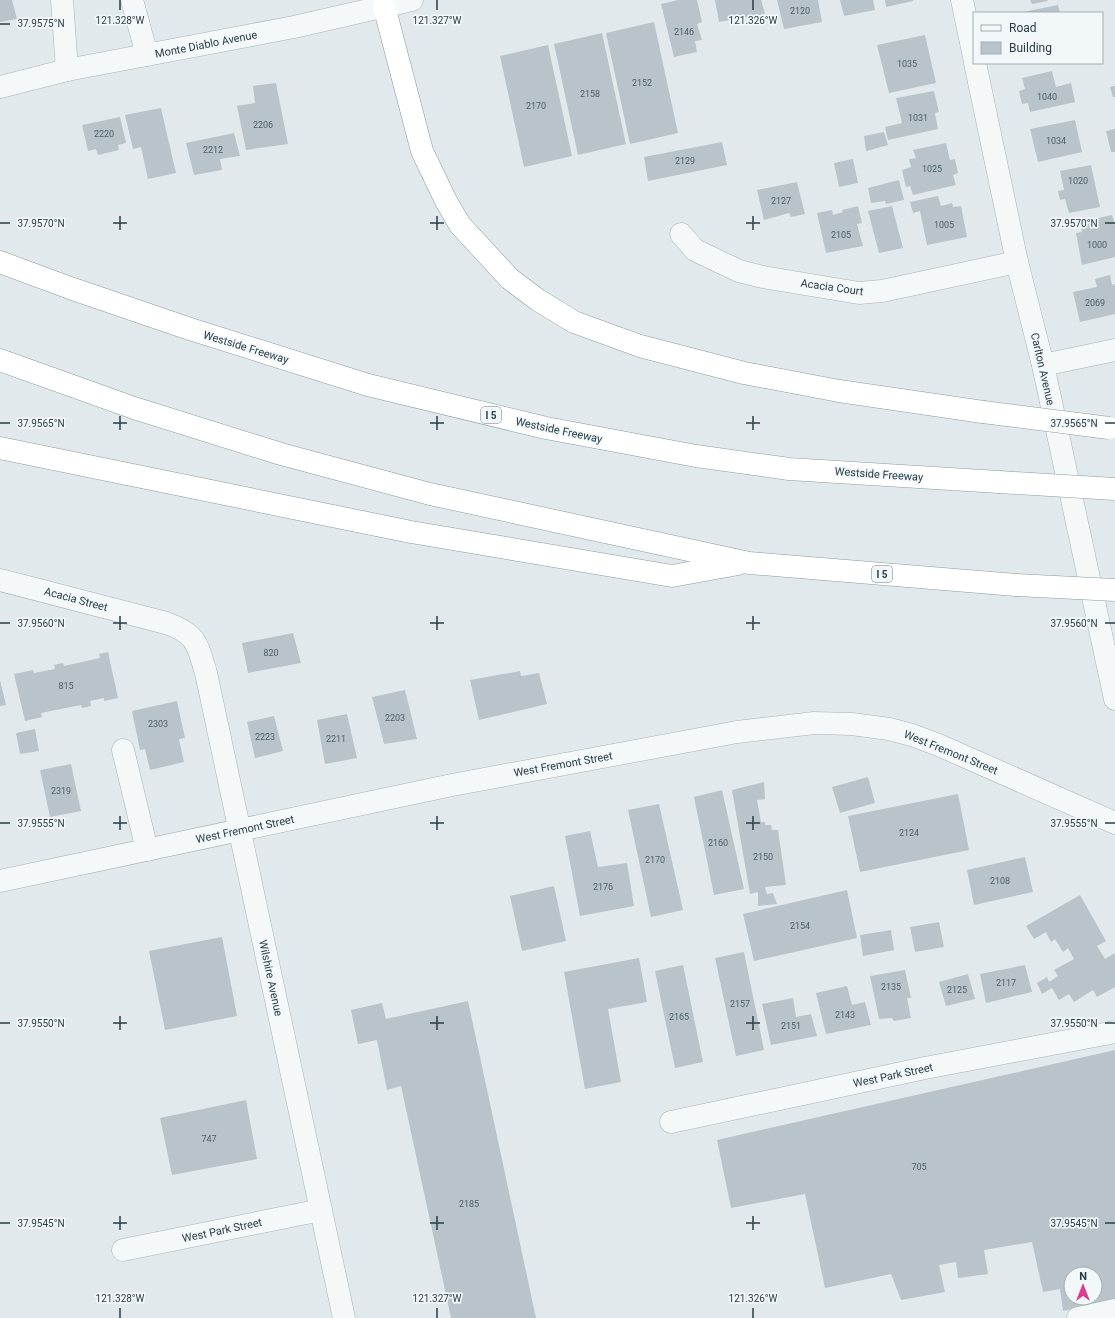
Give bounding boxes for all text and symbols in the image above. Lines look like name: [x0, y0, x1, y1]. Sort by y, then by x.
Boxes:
house number: 2120: [790, 6, 810, 16]
legend: [973, 12, 1103, 64]
text: 121.328°W: [96, 15, 145, 26]
text: 121.327°W: [413, 15, 462, 26]
text: 121.326°W: [729, 15, 778, 26]
text: 37.9575°N: [17, 18, 65, 29]
text: Road: [1009, 21, 1037, 35]
house number: 2146: [674, 27, 694, 37]
street label: Monte Diablo Avenue: [154, 28, 258, 61]
text: Building: [1009, 41, 1052, 55]
house number: 1035: [897, 59, 917, 69]
house number: 2152: [632, 78, 652, 88]
house number: 2158: [580, 89, 600, 99]
house number: 1040: [1037, 92, 1057, 102]
house number: 2170: [526, 101, 546, 111]
house number: 1031: [908, 113, 928, 123]
house number: 2206: [253, 120, 273, 130]
house number: 2220: [94, 129, 114, 139]
house number: 1034: [1046, 136, 1066, 146]
house number: 2212: [203, 145, 223, 155]
house number: 2129: [675, 156, 695, 166]
house number: 1025: [922, 164, 942, 174]
house number: 1020: [1068, 176, 1088, 186]
house number: 2127: [771, 196, 791, 206]
text: 37.9570°N: [17, 218, 65, 229]
text: 37.9570°N: [1050, 218, 1098, 229]
house number: 1005: [934, 220, 954, 230]
house number: 2105: [831, 230, 851, 240]
house number: 1000: [1087, 240, 1107, 250]
street label: Acacia Court: [800, 277, 865, 298]
house number: 2069: [1085, 298, 1105, 308]
street label: Westside Freeway: [202, 328, 291, 367]
street label: Carlton Avenue: [1028, 332, 1057, 407]
road number: I 5: [481, 407, 501, 423]
street label: Westside Freeway: [514, 415, 604, 446]
text: 37.9565°N: [17, 418, 65, 429]
text: 37.9565°N: [1050, 418, 1098, 429]
street label: Westside Freeway: [834, 465, 924, 484]
road number: I 5: [872, 566, 892, 582]
street label: Acacia Street: [43, 585, 109, 614]
text: 37.9560°N: [17, 618, 65, 629]
text: 37.9560°N: [1050, 618, 1098, 629]
house number: 820: [263, 648, 279, 658]
house number: 815: [58, 681, 74, 691]
house number: 2203: [385, 713, 405, 723]
house number: 2303: [148, 719, 168, 729]
street label: West Fremont Street: [902, 728, 1000, 777]
house number: 2223: [255, 732, 275, 742]
house number: 2211: [326, 734, 346, 744]
street label: West Fremont Street: [513, 749, 614, 780]
house number: 2319: [51, 786, 71, 796]
street label: West Fremont Street: [195, 813, 296, 846]
text: 37.9555°N: [17, 818, 65, 829]
text: 37.9555°N: [1050, 818, 1098, 829]
house number: 2124: [899, 828, 919, 838]
house number: 2160: [708, 838, 728, 848]
house number: 2150: [753, 852, 773, 862]
house number: 2170: [645, 855, 665, 865]
house number: 2108: [990, 876, 1010, 886]
house number: 2176: [593, 882, 613, 892]
house number: 2154: [790, 921, 810, 931]
street label: Wilshire Avenue: [256, 939, 285, 1018]
house number: 2117: [996, 978, 1016, 988]
house number: 2135: [881, 982, 901, 992]
house number: 2125: [947, 985, 967, 995]
house number: 2157: [730, 999, 750, 1009]
house number: 2143: [835, 1010, 855, 1020]
house number: 2165: [669, 1012, 689, 1022]
text: 37.9550°N: [17, 1018, 65, 1029]
text: 37.9550°N: [1050, 1018, 1098, 1029]
house number: 2151: [781, 1021, 801, 1031]
street label: West Park Street: [852, 1061, 935, 1090]
house number: 747: [201, 1134, 217, 1144]
house number: 705: [911, 1162, 927, 1172]
house number: 2185: [459, 1199, 479, 1209]
street label: West Park Street: [181, 1216, 264, 1245]
text: 37.9545°N: [17, 1218, 65, 1229]
text: 37.9545°N: [1050, 1218, 1098, 1229]
north arrow: [1063, 1266, 1103, 1306]
text: N: [1079, 1270, 1087, 1283]
text: 121.328°W: [96, 1293, 145, 1304]
text: 121.327°W: [413, 1293, 462, 1304]
text: 121.326°W: [729, 1293, 778, 1304]

